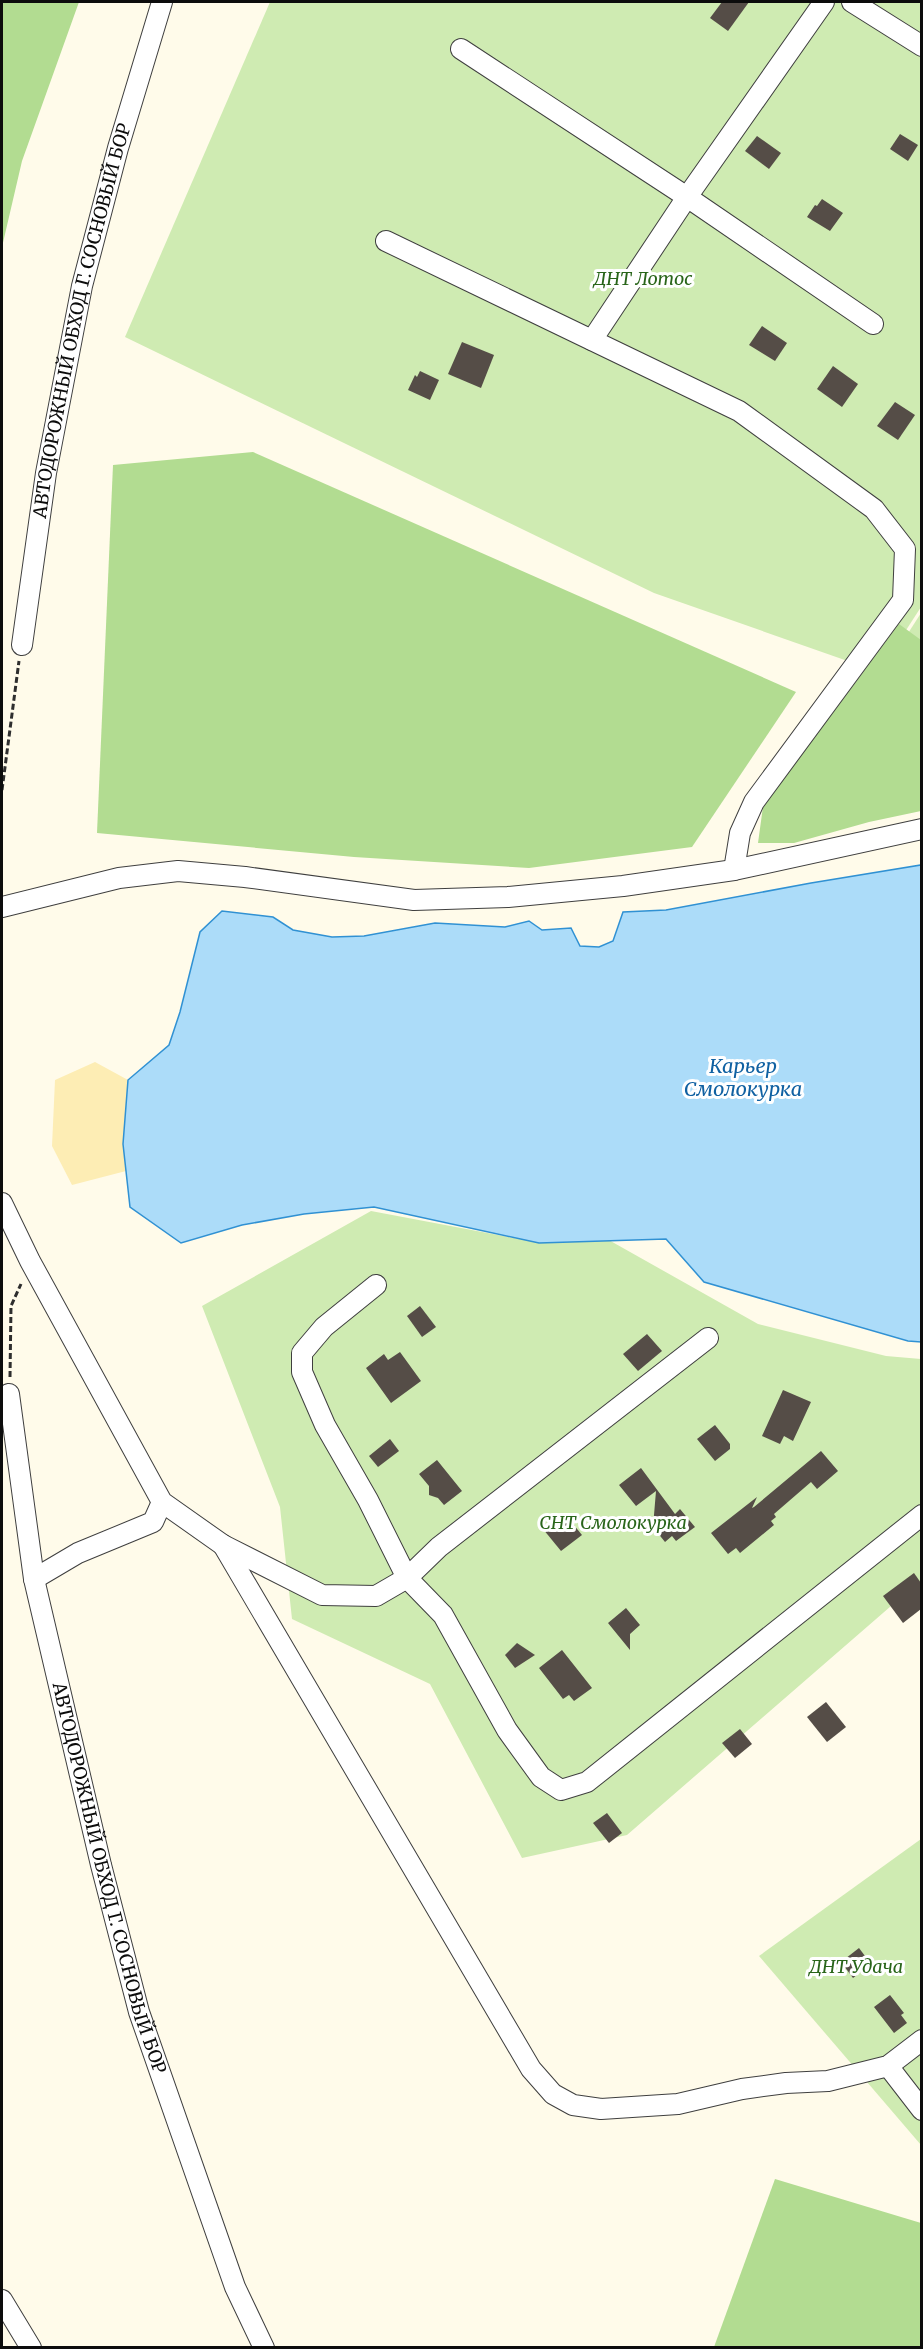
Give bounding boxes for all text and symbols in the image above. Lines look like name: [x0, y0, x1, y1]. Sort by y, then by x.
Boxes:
street label: АВТОДОРОЖНЫЙ ОБХОД Г. СОСНОВЫЙ БОР: [28, 120, 136, 521]
park label: ДНТ Лотос: [591, 267, 693, 290]
water label: Карьер Смолокурка: [684, 1053, 802, 1101]
park label: СНТ Смолокурка: [539, 1511, 687, 1534]
street label: АВТОДОРОЖНЫЙ ОБХОД Г. СОСНОВЫЙ БОР: [47, 1679, 172, 2077]
park label: ДНТ Удача: [807, 1955, 903, 1978]

